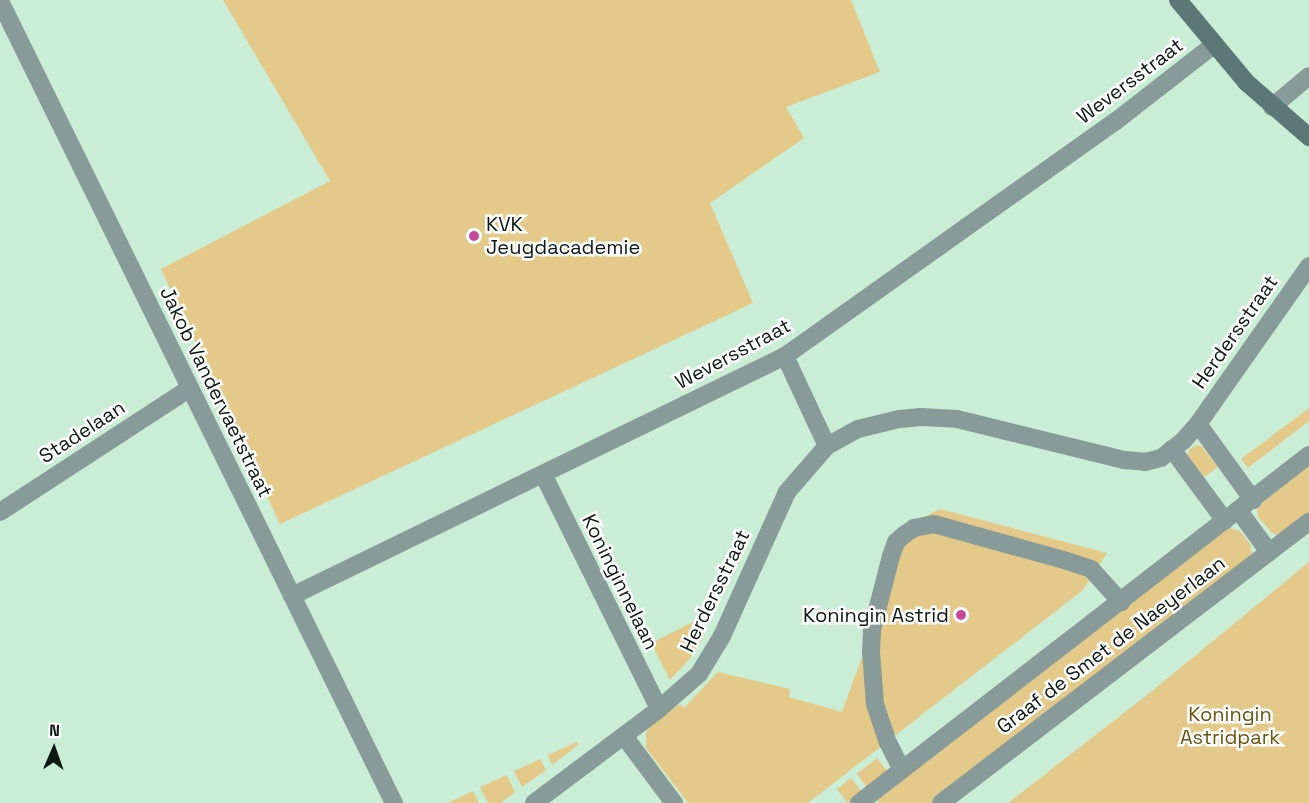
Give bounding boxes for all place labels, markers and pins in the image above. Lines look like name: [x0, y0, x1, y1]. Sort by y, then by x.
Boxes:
place label: KVK Jeugdacademie: [486, 213, 640, 260]
marker: KVK Jeugdacademie: [467, 229, 481, 243]
place label: Koningin Astrid: [803, 603, 949, 627]
marker: Koningin Astrid: [954, 608, 968, 622]

